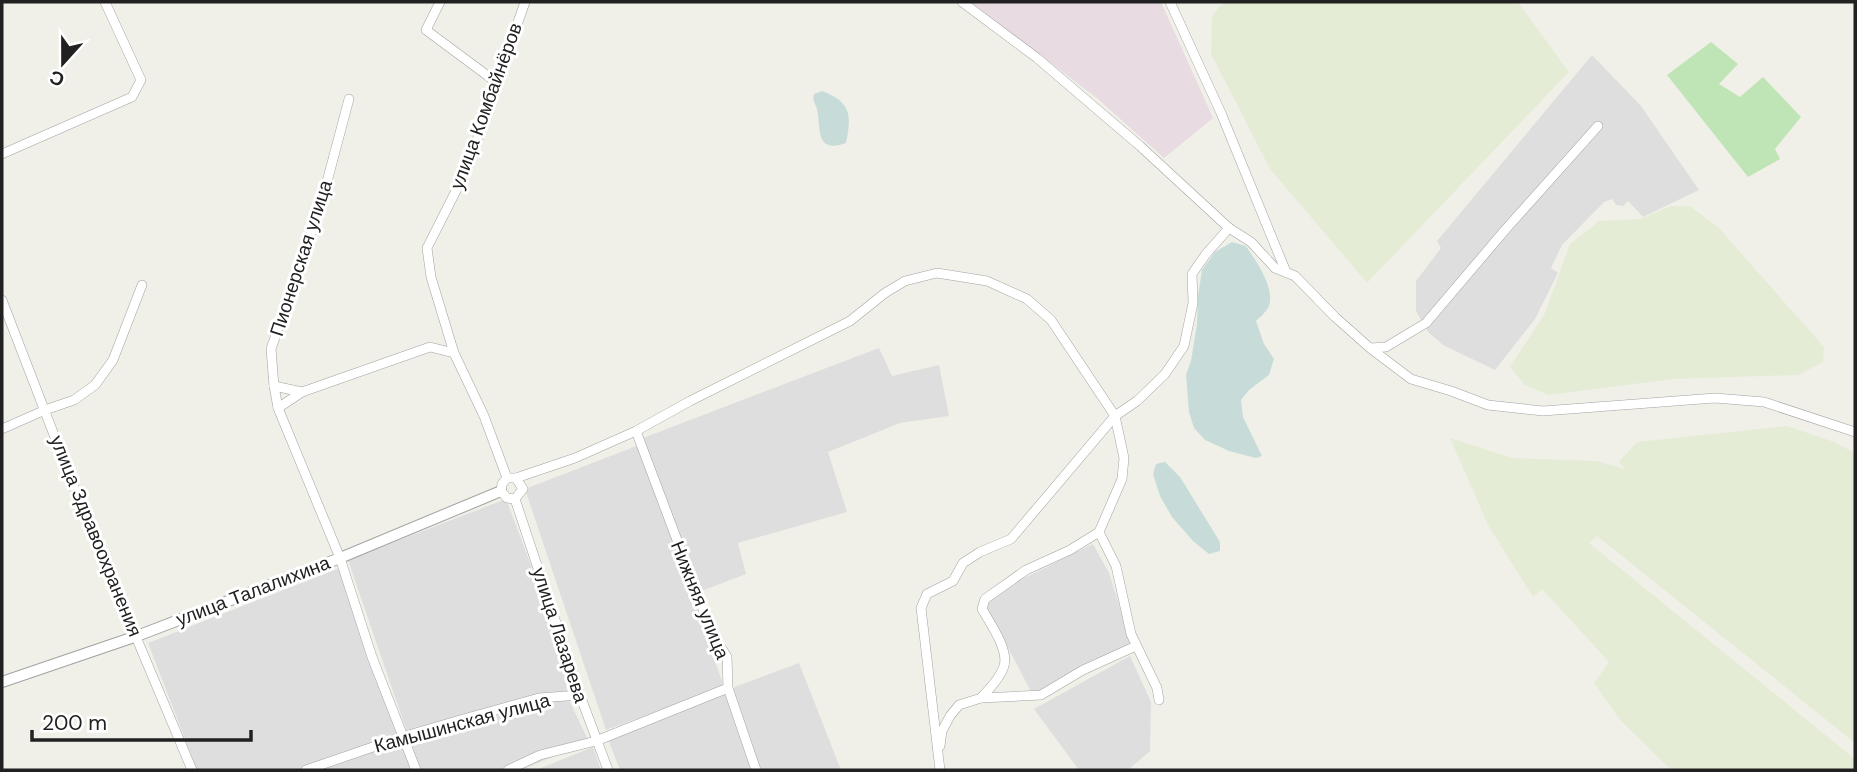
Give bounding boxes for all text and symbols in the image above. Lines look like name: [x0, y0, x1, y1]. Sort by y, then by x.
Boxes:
street label: улица Комбайнёров: [444, 19, 528, 193]
north arrow: [28, 28, 98, 98]
text: С: [46, 64, 68, 93]
street label: Пионерская улица: [264, 176, 338, 339]
street label: улица Здравоохранения: [44, 432, 148, 640]
street label: Нижняя улица: [665, 537, 735, 663]
street label: улица Талалихина: [172, 550, 334, 632]
street label: улица Лазарева: [526, 564, 594, 706]
street label: Камышинская улица: [371, 687, 553, 759]
scale bar: [32, 698, 250, 742]
text: 200 m: [42, 709, 107, 737]

